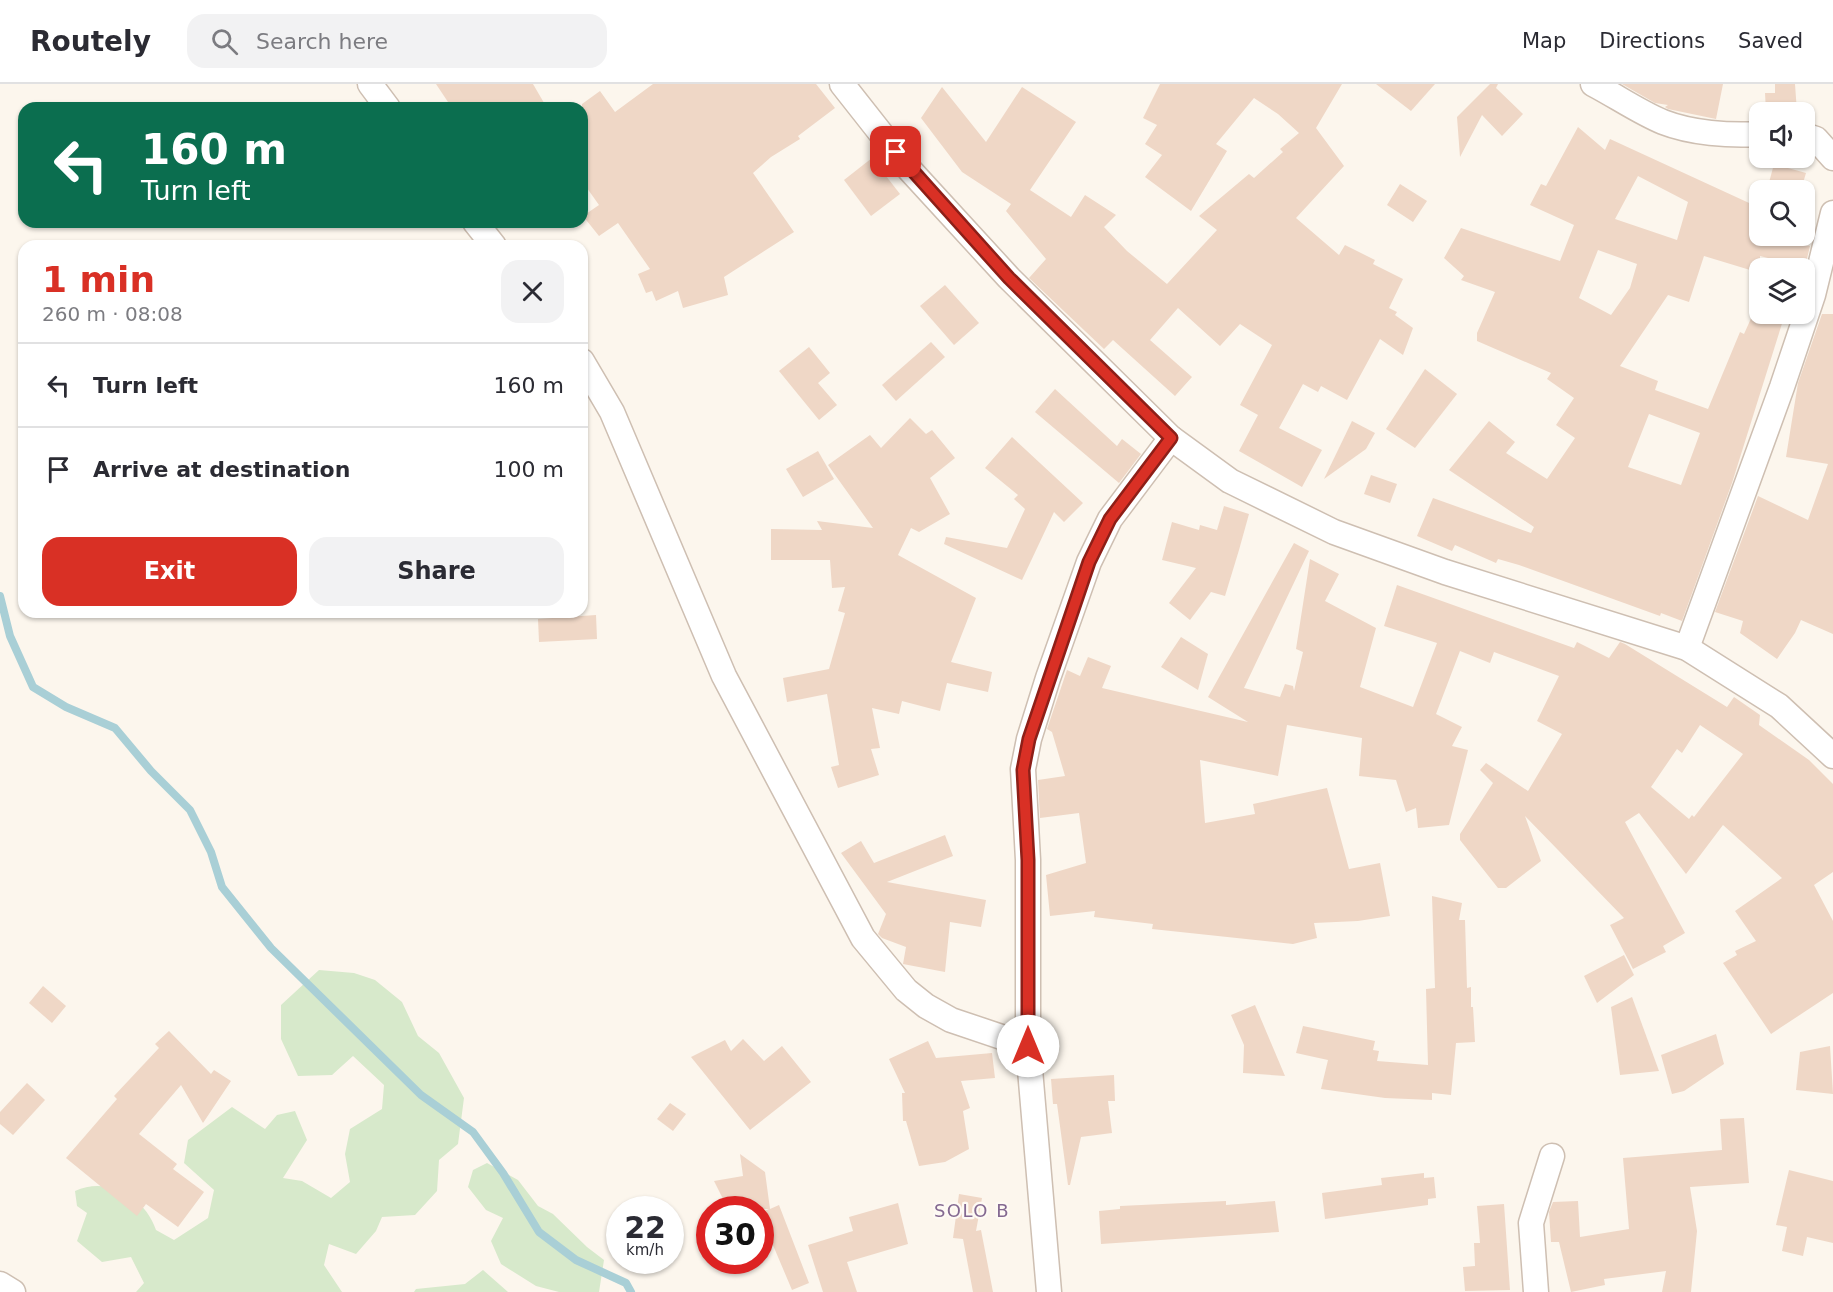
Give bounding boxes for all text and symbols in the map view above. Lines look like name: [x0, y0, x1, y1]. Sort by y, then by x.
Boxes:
search box: [187, 14, 607, 68]
text: Routely: [30, 25, 151, 58]
icon: search: [208, 25, 241, 58]
text: Search here: [256, 29, 388, 54]
text: Map: [1522, 29, 1566, 53]
text: Directions: [1599, 29, 1705, 53]
text: Saved: [1738, 29, 1803, 53]
map controls: [1749, 102, 1815, 324]
button: sound: [1749, 102, 1815, 168]
text: 160 m: [141, 125, 287, 174]
icon: left: [42, 126, 120, 204]
pin: [870, 126, 921, 177]
icon: arrive: [879, 135, 912, 168]
text: Turn left: [141, 175, 251, 206]
button: search: [1749, 180, 1815, 246]
button: layers: [1749, 258, 1815, 324]
text: 1 min: [42, 259, 155, 300]
button: close: [501, 260, 564, 323]
text: 260 m · 08:08: [42, 302, 183, 326]
icon: left: [42, 369, 75, 402]
text: Turn left: [93, 373, 198, 398]
text: 160 m: [494, 373, 564, 398]
icon: arrive: [42, 453, 75, 486]
text: Arrive at destination: [93, 457, 350, 482]
text: 100 m: [494, 457, 564, 482]
button: Exit: [42, 537, 297, 606]
button: Share: [309, 537, 564, 606]
position arrow: [996, 1014, 1060, 1078]
speed limit sign: 30: [696, 1196, 774, 1274]
district label: SOLO B: [934, 1200, 1010, 1221]
text: 22: [624, 1210, 666, 1245]
text: km/h: [626, 1241, 664, 1259]

